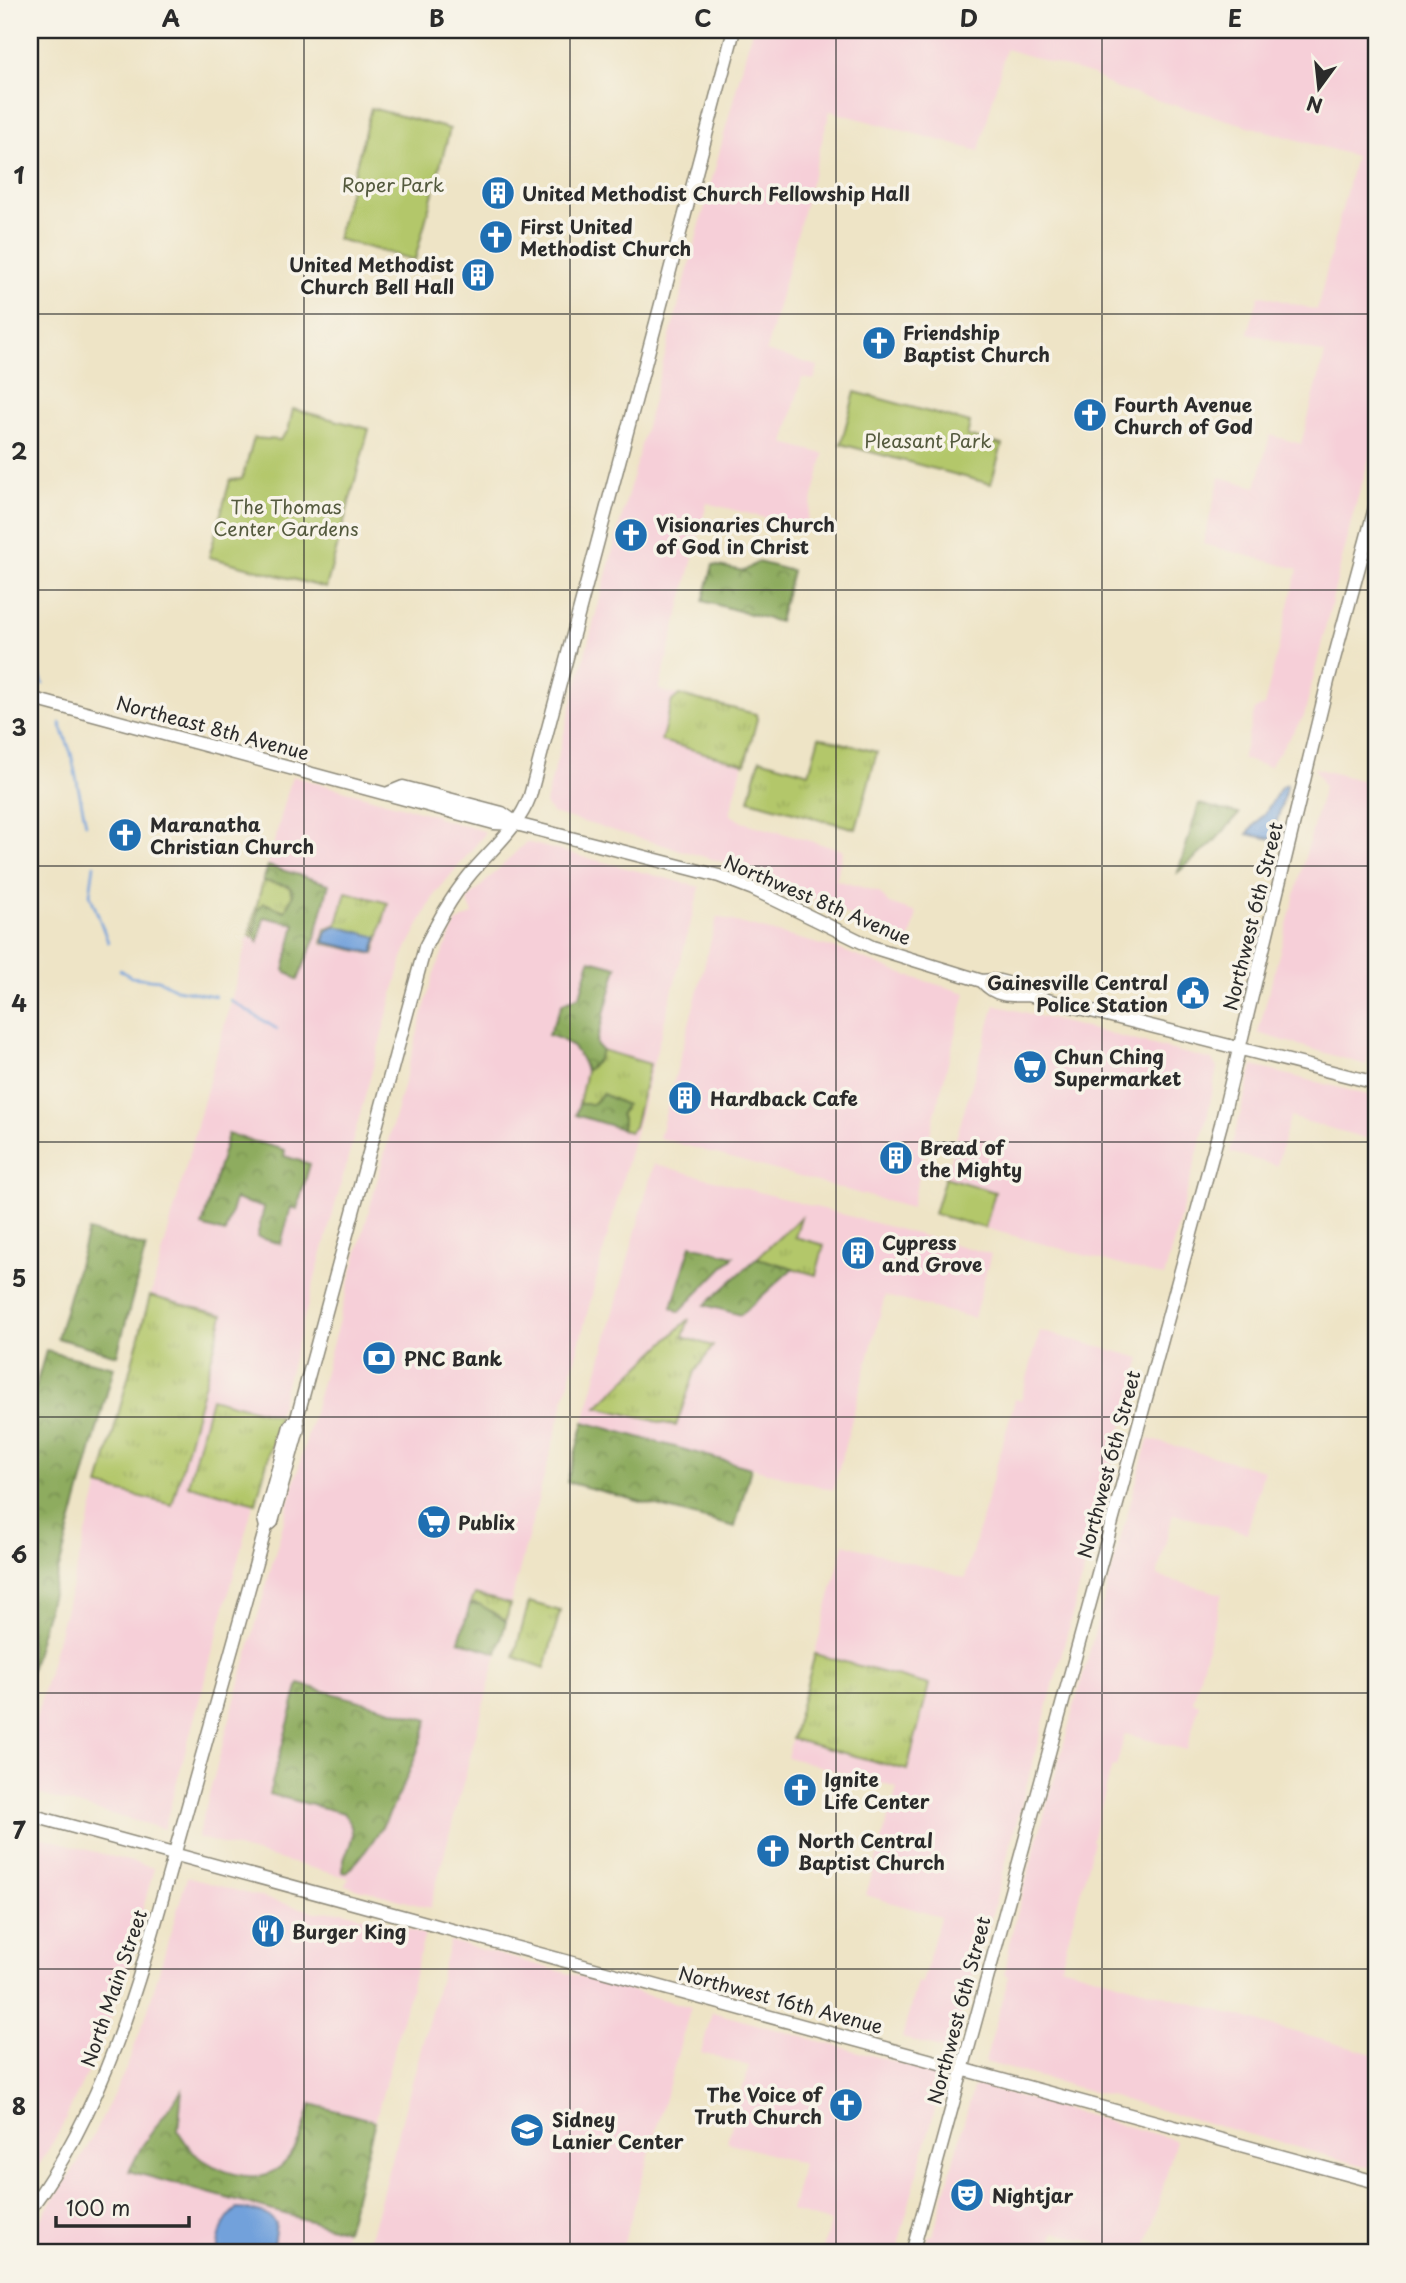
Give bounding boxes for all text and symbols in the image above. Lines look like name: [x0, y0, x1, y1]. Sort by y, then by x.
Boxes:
text: A: [162, 0, 180, 35]
text: B: [429, 0, 445, 35]
text: C: [694, 0, 712, 35]
text: D: [960, 0, 978, 35]
text: E: [1228, 0, 1242, 35]
north arrow: [1284, 52, 1354, 122]
text: N: [1303, 90, 1325, 121]
text: 1: [14, 157, 25, 192]
park label: Roper Park: [342, 170, 445, 198]
building icon: United Methodist Church Fellowship Hall: [479, 174, 517, 212]
place label: United Methodist Church Fellowship Hall: [522, 179, 910, 207]
place label: First United Methodist Church: [520, 212, 691, 262]
church icon: First United Methodist Church: [477, 218, 515, 256]
place label: United Methodist Church Bell Hall: [289, 250, 454, 300]
building icon: United Methodist Church Bell Hall: [459, 256, 497, 294]
place label: Friendship Baptist Church: [903, 318, 1050, 368]
church icon: Friendship Baptist Church: [860, 324, 898, 362]
place label: Fourth Avenue Church of God: [1114, 390, 1253, 440]
church icon: Fourth Avenue Church of God: [1071, 396, 1109, 434]
park label: Pleasant Park: [864, 426, 992, 454]
text: 2: [11, 433, 27, 468]
park label: The Thomas Center Gardens: [213, 492, 359, 542]
place label: Visionaries Church of God in Christ: [656, 510, 835, 560]
church icon: Visionaries Church of God in Christ: [612, 516, 650, 554]
street label: Northeast 8th Avenue: [113, 688, 313, 766]
text: 3: [11, 709, 27, 744]
place label: Maranatha Christian Church: [150, 810, 314, 860]
church icon: Maranatha Christian Church: [106, 816, 144, 854]
street label: Northwest 6th Street: [1215, 819, 1289, 1013]
street label: Northwest 8th Avenue: [720, 847, 916, 951]
place label: Gainesville Central Police Station: [987, 968, 1168, 1018]
public building icon: Gainesville Central Police Station: [1174, 974, 1212, 1012]
text: 4: [11, 985, 27, 1020]
place label: Chun Ching Supermarket: [1054, 1042, 1181, 1092]
supermarket icon: Chun Ching Supermarket: [1011, 1048, 1049, 1086]
building icon: Hardback Cafe: [666, 1079, 704, 1117]
place label: Hardback Cafe: [710, 1084, 858, 1112]
place label: Bread of the Mighty: [920, 1133, 1022, 1183]
building icon: Bread of the Mighty: [877, 1139, 915, 1177]
place label: Cypress and Grove: [882, 1228, 982, 1278]
building icon: Cypress and Grove: [839, 1234, 877, 1272]
text: 5: [12, 1260, 26, 1295]
bank icon: PNC Bank: [360, 1339, 398, 1377]
place label: PNC Bank: [404, 1344, 502, 1372]
street label: Northwest 6th Street: [1069, 1367, 1147, 1561]
supermarket icon: Publix: [415, 1503, 453, 1541]
place label: Publix: [458, 1508, 515, 1536]
text: 6: [11, 1536, 27, 1571]
place label: Ignite Life Center: [824, 1765, 930, 1815]
church icon: Ignite Life Center: [781, 1771, 819, 1809]
text: 7: [12, 1812, 26, 1847]
place label: North Central Baptist Church: [798, 1826, 945, 1876]
church icon: North Central Baptist Church: [754, 1832, 792, 1870]
street label: North Main Street: [73, 1905, 153, 2071]
restaurant icon: Burger King: [249, 1912, 287, 1950]
street label: Northwest 6th Street: [919, 1913, 997, 2107]
place label: Burger King: [292, 1917, 406, 1945]
street label: Northwest 16th Avenue: [676, 1958, 886, 2040]
place label: The Voice of Truth Church: [694, 2080, 824, 2130]
church icon: The Voice of Truth Church: [827, 2086, 865, 2124]
text: 8: [12, 2088, 26, 2123]
place label: Sidney Lanier Center: [552, 2105, 684, 2155]
school or university icon: Sidney Lanier Center: [508, 2111, 546, 2149]
theatre icon: Nightjar: [948, 2176, 986, 2214]
place label: Nightjar: [992, 2181, 1074, 2209]
scale bar: [56, 2185, 189, 2229]
text: 100 m: [66, 2191, 130, 2223]

